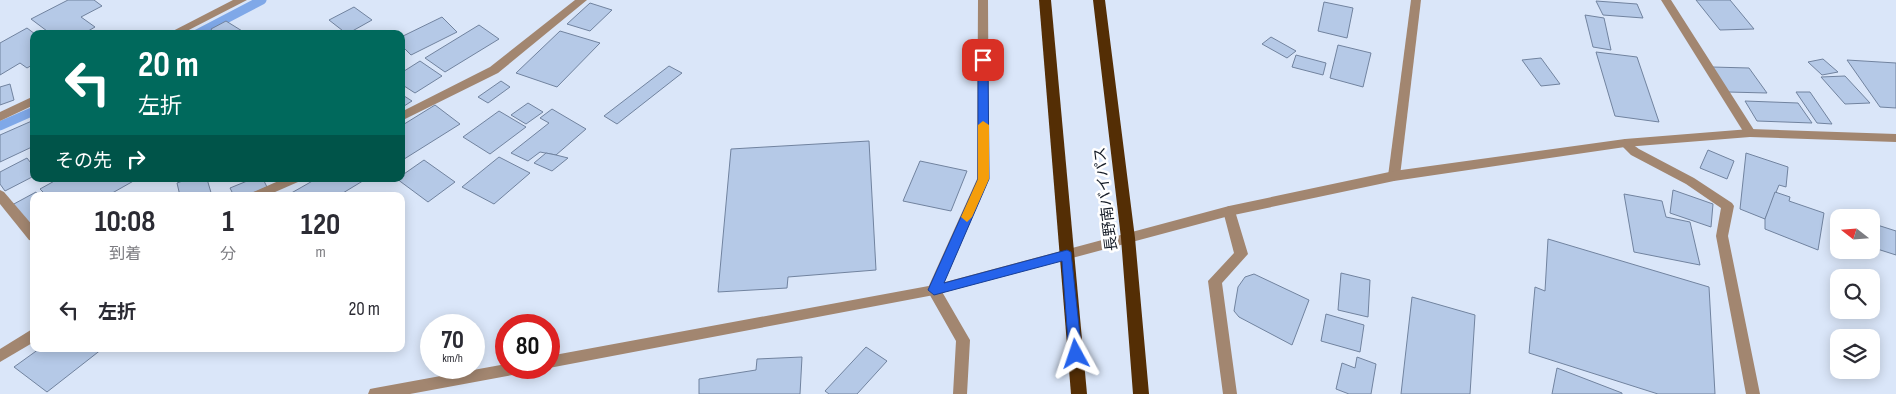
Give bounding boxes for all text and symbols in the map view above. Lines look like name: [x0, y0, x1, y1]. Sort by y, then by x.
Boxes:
pin: [962, 39, 1004, 81]
text: 20 m: [138, 44, 199, 87]
icon: arrive: [969, 46, 997, 74]
icon: left: [55, 50, 120, 115]
text: 左折: [138, 93, 182, 120]
icon: right: [122, 145, 150, 173]
street label: 長野南バイパス: [1090, 146, 1122, 252]
text: その先: [55, 150, 112, 173]
text: 10:08: [95, 204, 155, 240]
text: 1: [222, 204, 234, 240]
text: 120: [301, 207, 340, 243]
north arrow: [1830, 209, 1880, 259]
map controls: [1830, 209, 1880, 379]
text: m: [315, 243, 326, 262]
text: 到着: [109, 245, 141, 264]
text: 分: [220, 245, 236, 264]
button: search: [1830, 269, 1880, 319]
icon: left: [55, 296, 83, 324]
text: 20 m: [348, 298, 380, 321]
text: 左折: [98, 301, 136, 324]
speed limit sign: 80: [495, 314, 560, 379]
text: 70: [441, 325, 464, 356]
position arrow: [1049, 327, 1101, 379]
button: layers: [1830, 329, 1880, 379]
text: km/h: [442, 351, 463, 366]

